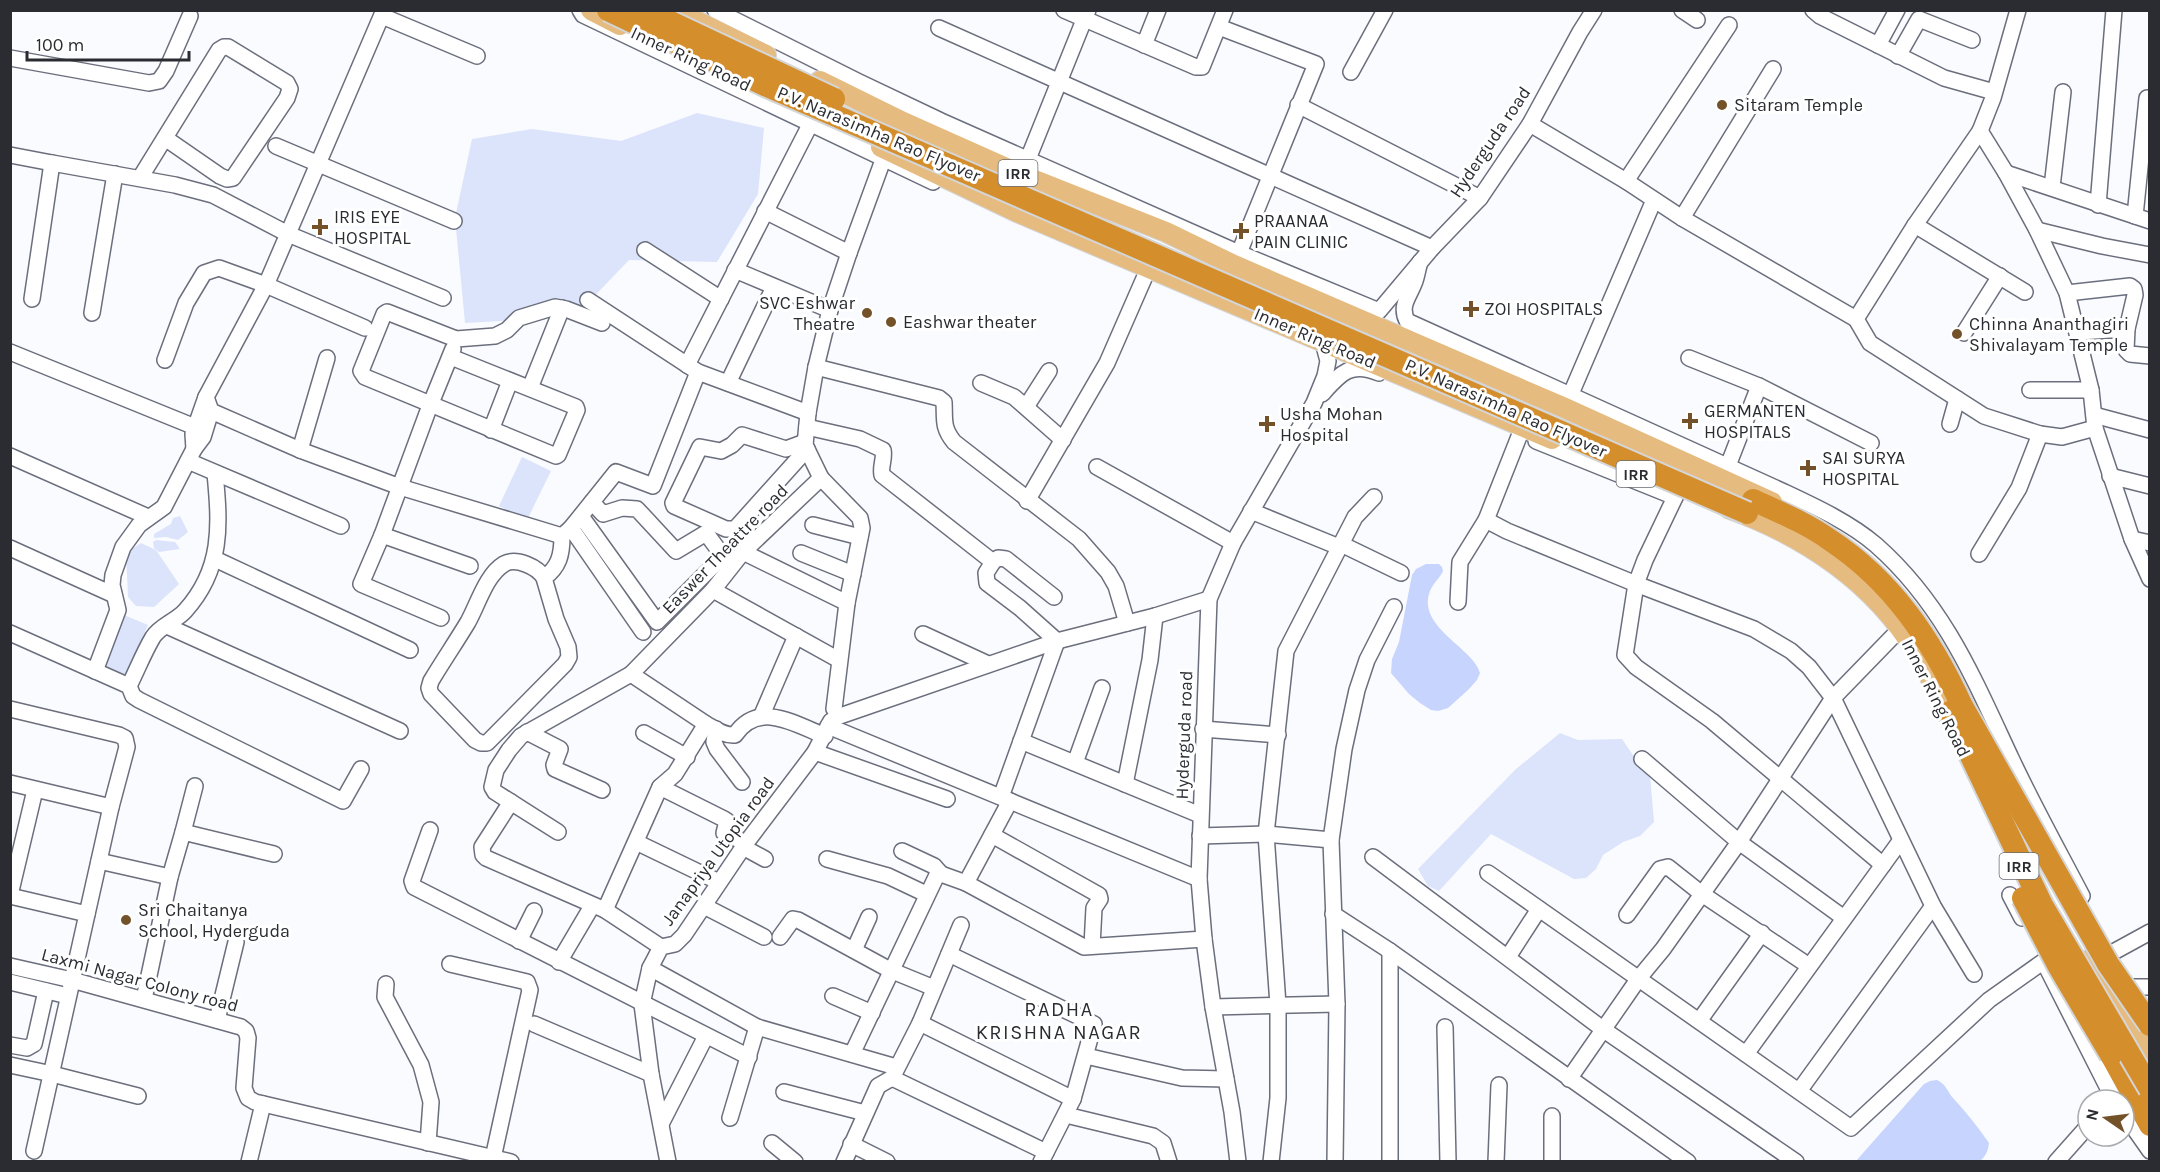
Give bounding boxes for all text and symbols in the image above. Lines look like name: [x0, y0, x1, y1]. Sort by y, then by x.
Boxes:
street label: Inner Ring Road: [627, 22, 755, 96]
scale bar: [27, 24, 189, 62]
text: 100 m: [36, 34, 84, 56]
street label: P.V. Narasimha Rao Flyover: [774, 81, 984, 187]
street label: Hyderguda road: [1445, 82, 1535, 202]
place label: Sitaram Temple: [1734, 94, 1863, 116]
marker: Sitaram Temple: [1715, 98, 1729, 112]
road number: IRR: [998, 160, 1038, 186]
place label: IRIS EYE HOSPITAL: [334, 206, 411, 249]
place label: PRAANAA PAIN CLINIC: [1254, 210, 1348, 253]
marker: IRIS EYE HOSPITAL: [311, 218, 329, 236]
marker: PRAANAA PAIN CLINIC: [1232, 222, 1250, 240]
place label: SVC Eshwar Theatre: [759, 292, 855, 335]
place label: ZOI HOSPITALS: [1484, 298, 1603, 320]
marker: ZOI HOSPITALS: [1462, 300, 1480, 318]
street label: Inner Ring Road: [1251, 302, 1379, 374]
marker: SVC Eshwar Theatre: [860, 306, 874, 320]
place label: Eashwar theater: [903, 311, 1037, 333]
place label: Chinna Ananthagiri Shivalayam Temple: [1969, 313, 2129, 356]
marker: Eashwar theater: [884, 315, 898, 329]
marker: Chinna Ananthagiri Shivalayam Temple: [1950, 327, 1964, 341]
street label: P.V. Narasimha Rao Flyover: [1402, 353, 1611, 463]
place label: GERMANTEN HOSPITALS: [1704, 400, 1806, 443]
place label: Usha Mohan Hospital: [1280, 403, 1383, 446]
marker: GERMANTEN HOSPITALS: [1681, 412, 1699, 430]
marker: Usha Mohan Hospital: [1258, 415, 1276, 433]
place label: SAI SURYA HOSPITAL: [1822, 447, 1905, 490]
marker: SAI SURYA HOSPITAL: [1799, 459, 1817, 477]
road number: IRR: [1616, 461, 1656, 487]
street label: Easwer Theattre road: [657, 479, 793, 619]
street label: Inner Ring Road: [1897, 635, 1975, 761]
street label: Hyderguda road: [1171, 670, 1197, 800]
street label: Janapriya Utopia road: [657, 772, 779, 930]
road number: IRR: [2000, 853, 2038, 879]
place label: Sri Chaitanya School, Hyderguda: [138, 899, 290, 942]
marker: Sri Chaitanya School, Hyderguda: [119, 913, 133, 927]
street label: Laxmi Nagar Colony road: [39, 943, 241, 1017]
district label: RADHA KRISHNA NAGAR: [976, 998, 1142, 1044]
north arrow: [2076, 1088, 2136, 1148]
text: N: [2081, 1107, 2103, 1122]

